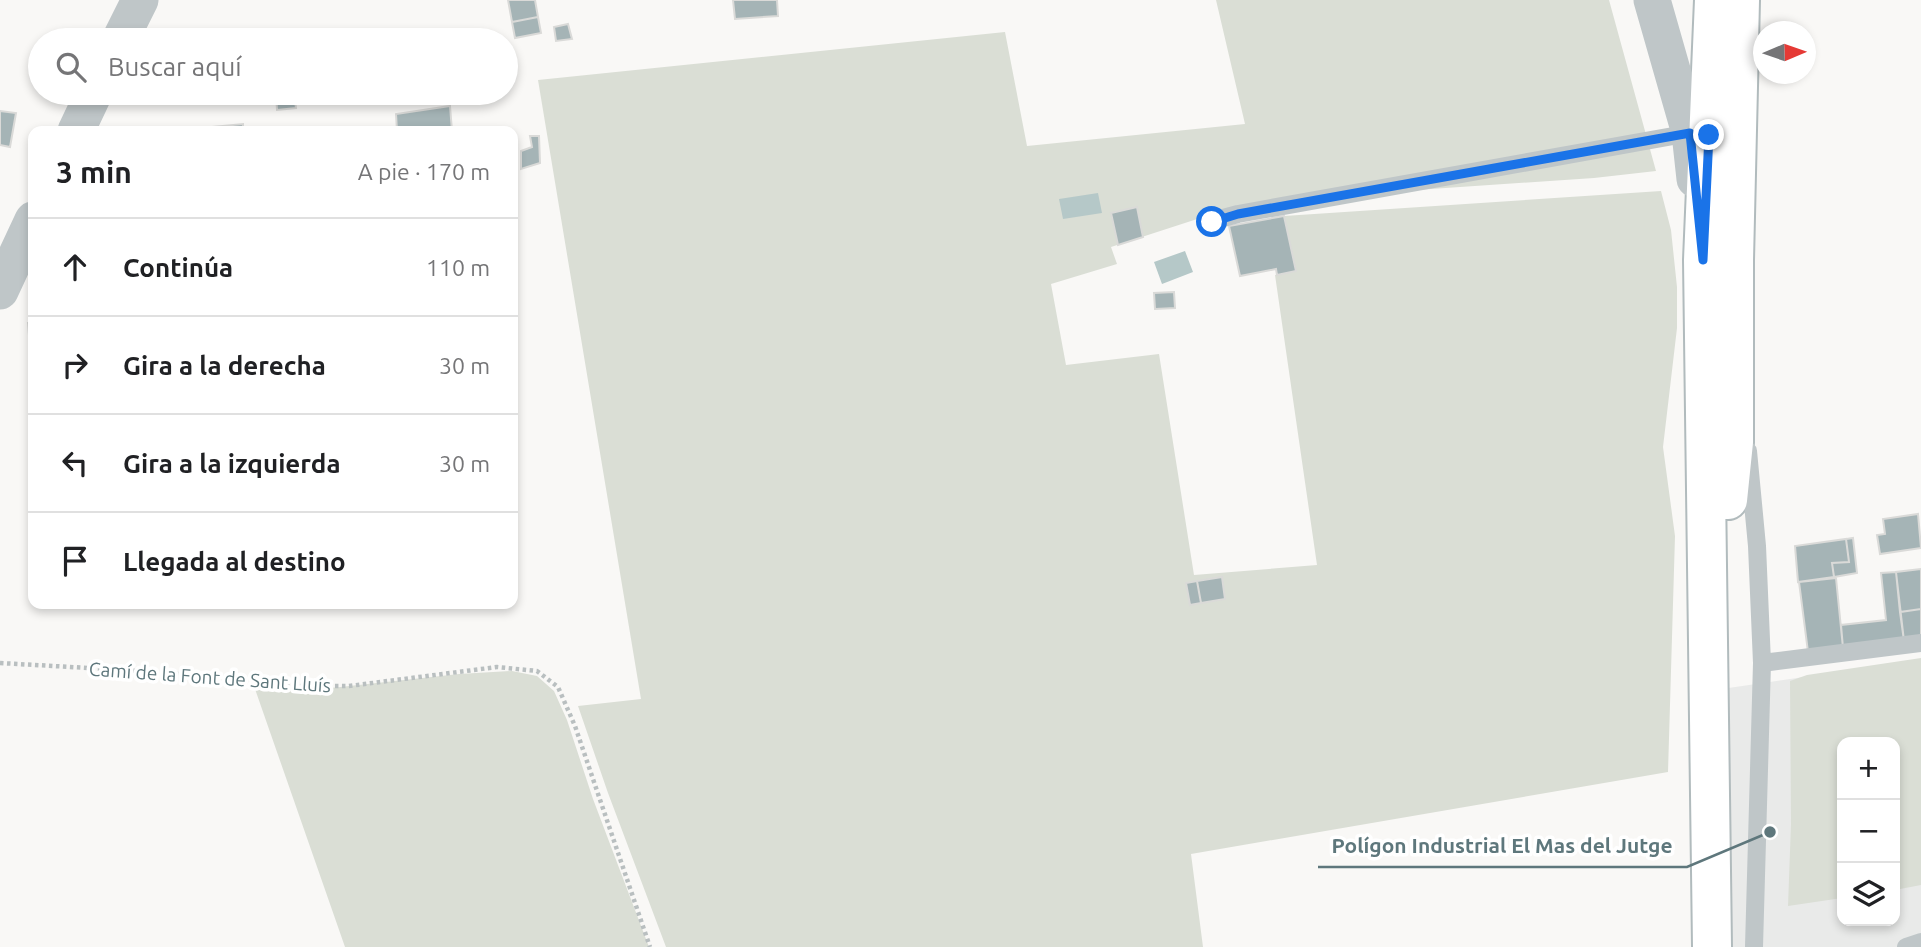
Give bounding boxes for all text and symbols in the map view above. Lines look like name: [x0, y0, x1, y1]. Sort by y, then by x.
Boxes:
north arrow: [1753, 21, 1816, 84]
search box: [28, 28, 518, 105]
icon: search: [52, 48, 90, 86]
text: Buscar aquí: [108, 52, 242, 81]
route end: [1693, 119, 1724, 150]
text: 3 min: [56, 155, 132, 189]
text: A pie · 170 m: [358, 159, 490, 184]
route start: [1196, 206, 1227, 237]
icon: ahead: [56, 248, 94, 286]
text: Continúa: [123, 253, 233, 282]
text: 110 m: [426, 255, 490, 280]
icon: right: [56, 346, 94, 384]
text: Gira a la derecha: [123, 351, 326, 380]
text: 30 m: [439, 353, 490, 378]
icon: left: [56, 444, 94, 482]
text: Gira a la izquierda: [123, 449, 341, 478]
text: 30 m: [439, 451, 490, 476]
icon: arrive: [56, 542, 94, 580]
text: Llegada al destino: [123, 547, 346, 576]
street label: Camí de la Font de Sant Lluís: [88, 658, 332, 696]
map controls: [1837, 737, 1900, 926]
button: +: [1837, 737, 1900, 800]
button: −: [1837, 800, 1900, 863]
callout: Polígon Industrial El Mas del Jutge: [1318, 825, 1687, 867]
text: Polígon Industrial El Mas del Jutge: [1332, 833, 1673, 857]
button: layers: [1837, 863, 1900, 926]

